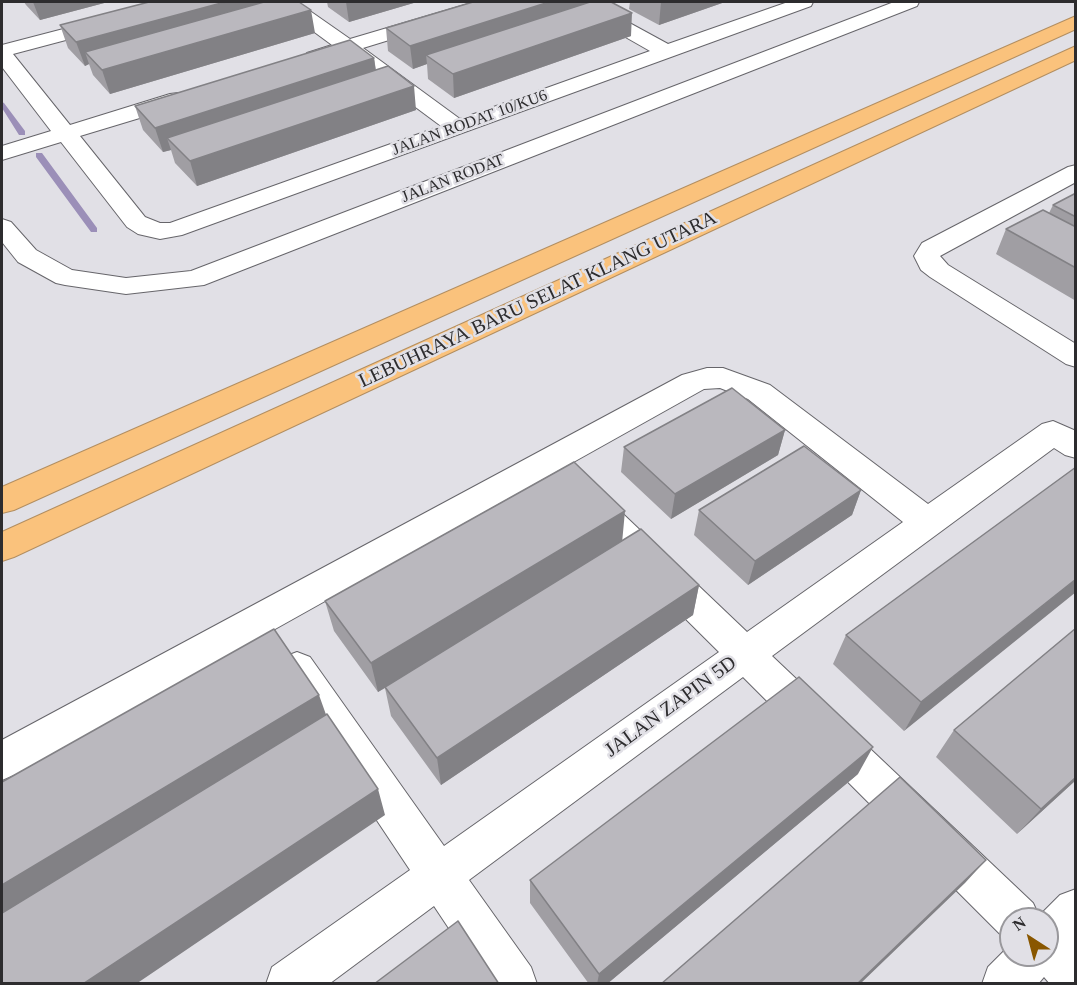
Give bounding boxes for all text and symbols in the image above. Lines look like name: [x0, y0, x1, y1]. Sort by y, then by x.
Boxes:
street label: JALAN RODAT 10/KU6: [390, 86, 550, 160]
street label: JALAN RODAT: [399, 151, 507, 207]
street label: LEBUHRAYA BARU SELAT KLANG UTARA: [355, 206, 721, 394]
street label: JALAN ZAPIN 5D: [601, 651, 741, 763]
north arrow: [999, 907, 1059, 967]
text: N: [1010, 913, 1029, 934]

